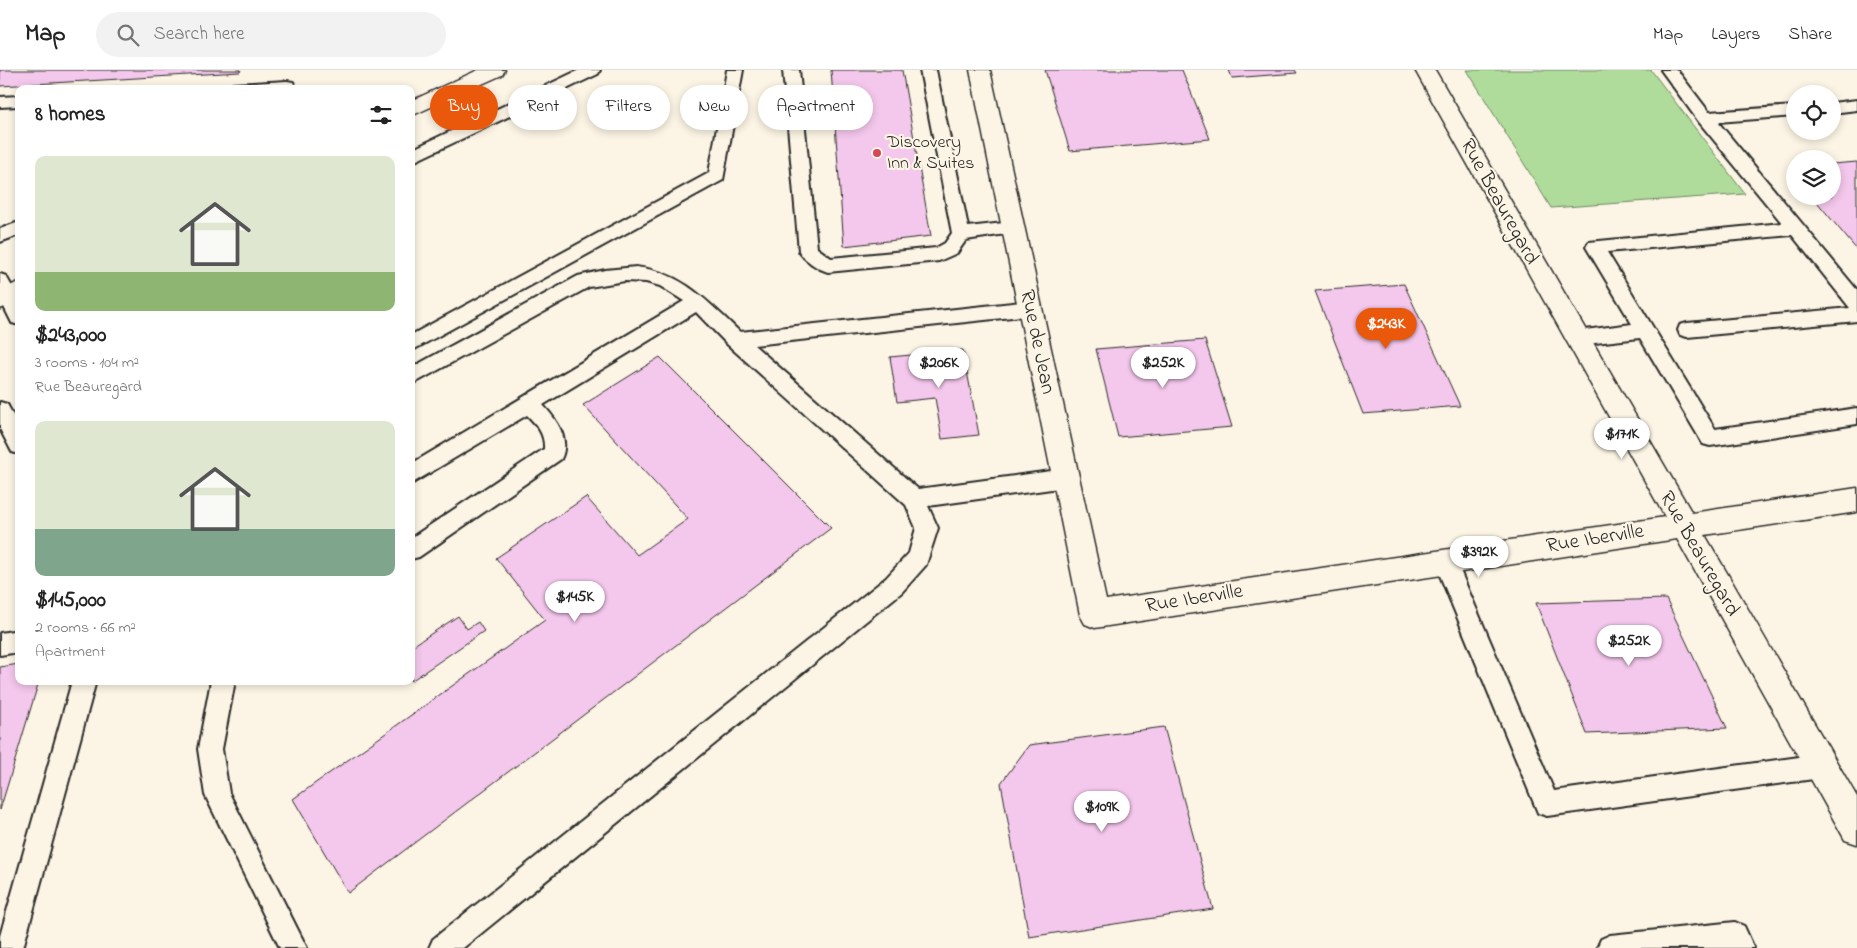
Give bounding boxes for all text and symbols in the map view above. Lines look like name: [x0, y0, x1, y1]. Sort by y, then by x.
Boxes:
search box: [96, 12, 446, 57]
text: Map: [25, 17, 66, 52]
icon: search: [114, 21, 142, 49]
text: Search here: [154, 21, 245, 48]
text: Map: [1653, 22, 1683, 48]
text: Layers: [1711, 22, 1761, 48]
text: Share: [1789, 22, 1832, 48]
chip: Buy: [430, 85, 498, 130]
chip: Rent: [508, 85, 577, 130]
chip: Filters: [587, 85, 670, 130]
chip: New: [680, 85, 748, 130]
chip: Apartment: [758, 85, 873, 130]
map controls: [1786, 85, 1841, 205]
button: locate: [1786, 85, 1841, 140]
text: 8 homes: [35, 100, 105, 130]
icon: filters: [367, 101, 395, 129]
place label: Discovery Inn & Suites: [886, 130, 975, 177]
street label: Rue Beauregard: [1450, 133, 1546, 272]
marker: Discovery Inn & Suites: [871, 147, 883, 159]
button: layers: [1786, 150, 1841, 205]
icon: home: [170, 189, 260, 279]
street label: Rue de Jean: [1011, 287, 1063, 397]
pin: $243K: [1351, 308, 1421, 350]
text: $243K: [1367, 312, 1405, 336]
text: $243,000: [35, 321, 106, 351]
pin: $206K: [904, 346, 974, 389]
pin: $252K: [1128, 346, 1198, 389]
text: 3 rooms · 104 m²: [35, 351, 139, 375]
text: $206K: [919, 351, 959, 375]
text: $252K: [1142, 351, 1184, 375]
text: Rue Beauregard: [35, 375, 142, 399]
pin: $171K: [1587, 418, 1657, 460]
text: $171K: [1605, 422, 1639, 446]
icon: home: [170, 454, 260, 544]
street label: Rue Beauregard: [1649, 486, 1747, 623]
street label: Rue Iberville: [1544, 516, 1647, 562]
pin: $392K: [1444, 536, 1514, 578]
text: $392K: [1461, 540, 1497, 564]
street label: Rue Iberville: [1143, 576, 1246, 622]
pin: $145K: [540, 580, 610, 623]
text: $145K: [556, 585, 594, 609]
text: $145,000: [35, 586, 106, 616]
text: 2 rooms · 66 m²: [35, 616, 136, 640]
pin: $252K: [1594, 624, 1664, 667]
text: $252K: [1608, 629, 1650, 653]
text: Apartment: [35, 640, 105, 664]
pin: $109K: [1067, 790, 1137, 833]
text: $109K: [1085, 795, 1119, 819]

